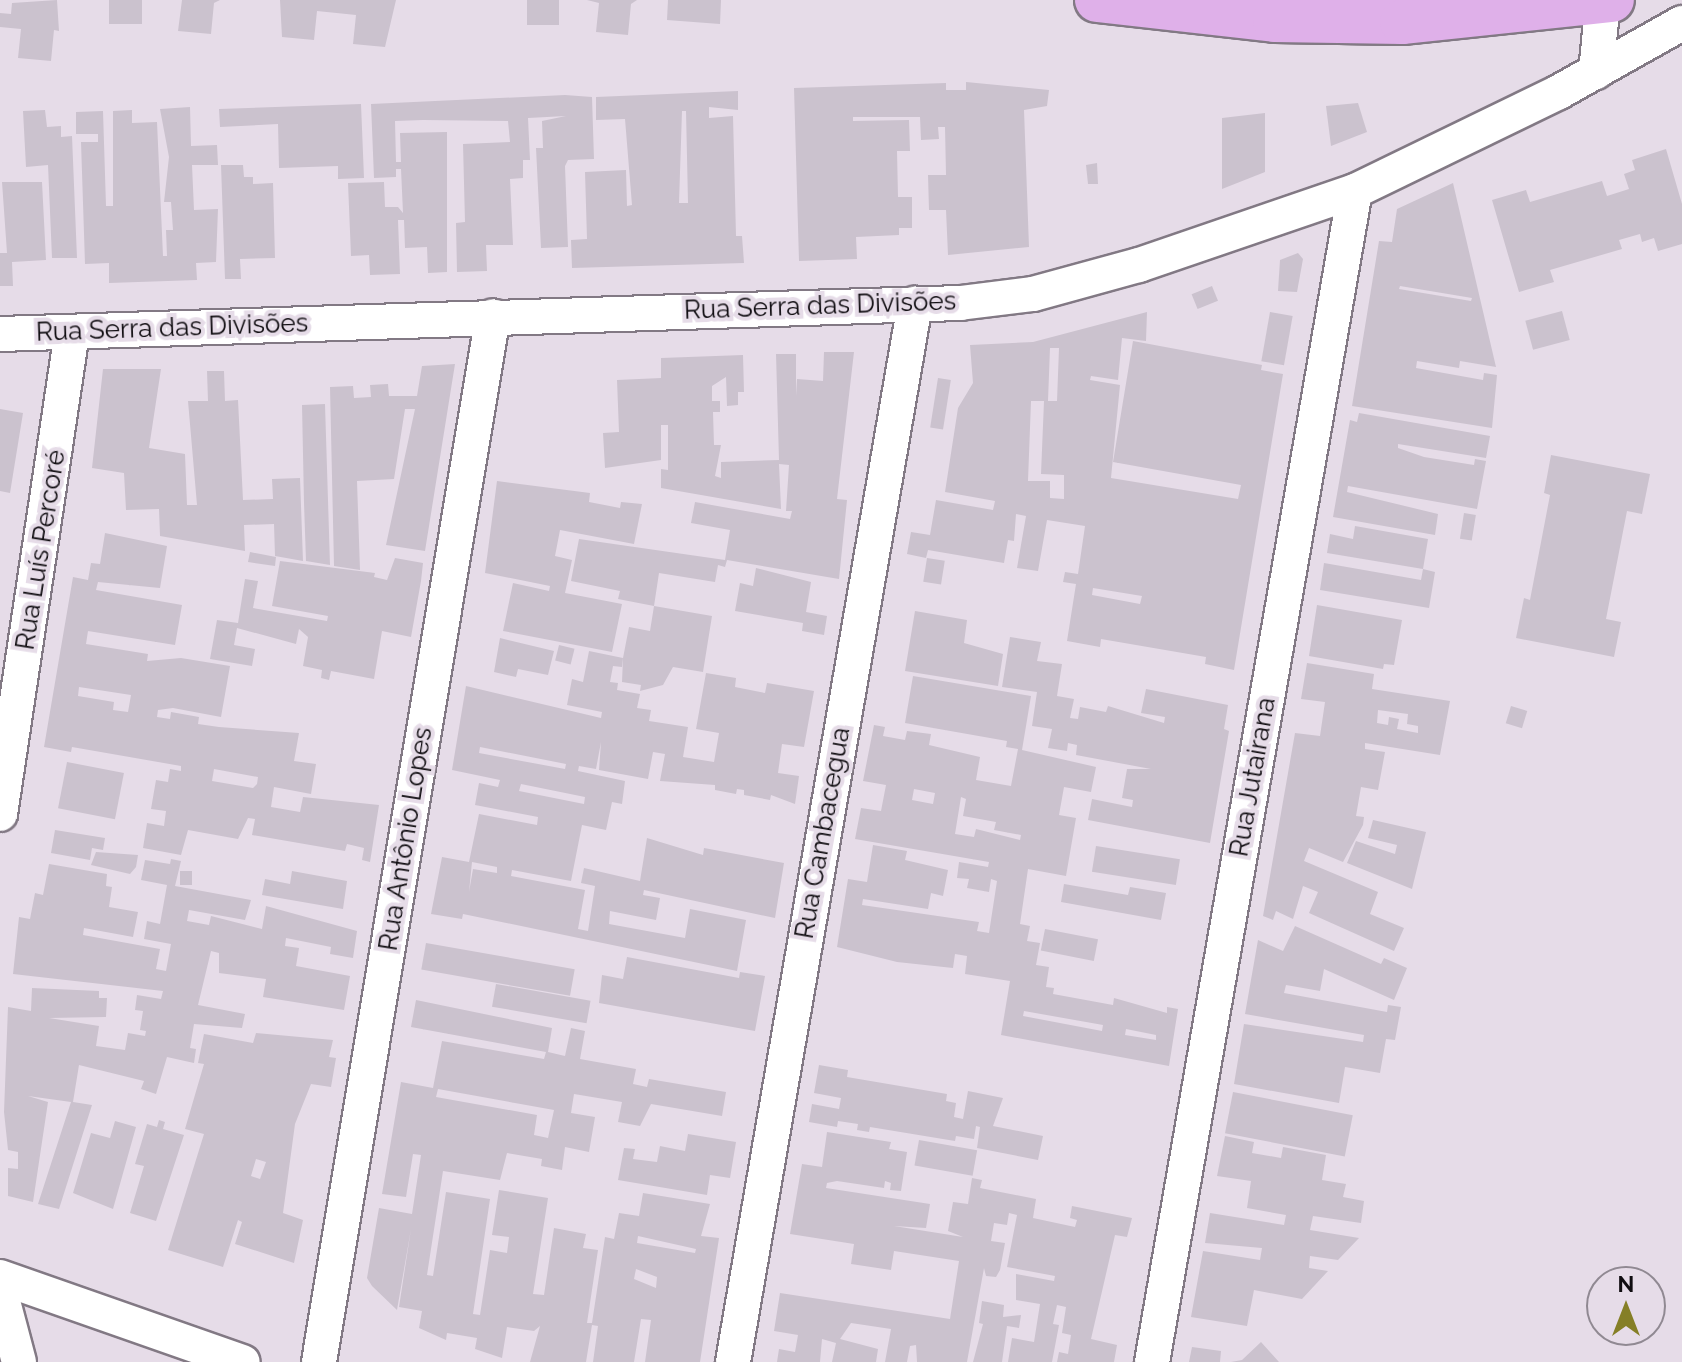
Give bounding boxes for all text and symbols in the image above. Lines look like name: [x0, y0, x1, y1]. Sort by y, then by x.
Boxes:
street label: Rua Serra das Divisões: [683, 286, 957, 326]
street label: Rua Serra das Divisões: [35, 308, 309, 348]
street label: Rua Luís Percoré: [10, 448, 72, 652]
street label: Rua Jutairana: [1224, 695, 1282, 859]
street label: Rua Antônio Lopes: [373, 725, 439, 953]
street label: Rua Cambacegua: [789, 725, 857, 941]
north arrow: [1586, 1266, 1666, 1346]
text: N: [1618, 1271, 1634, 1297]

